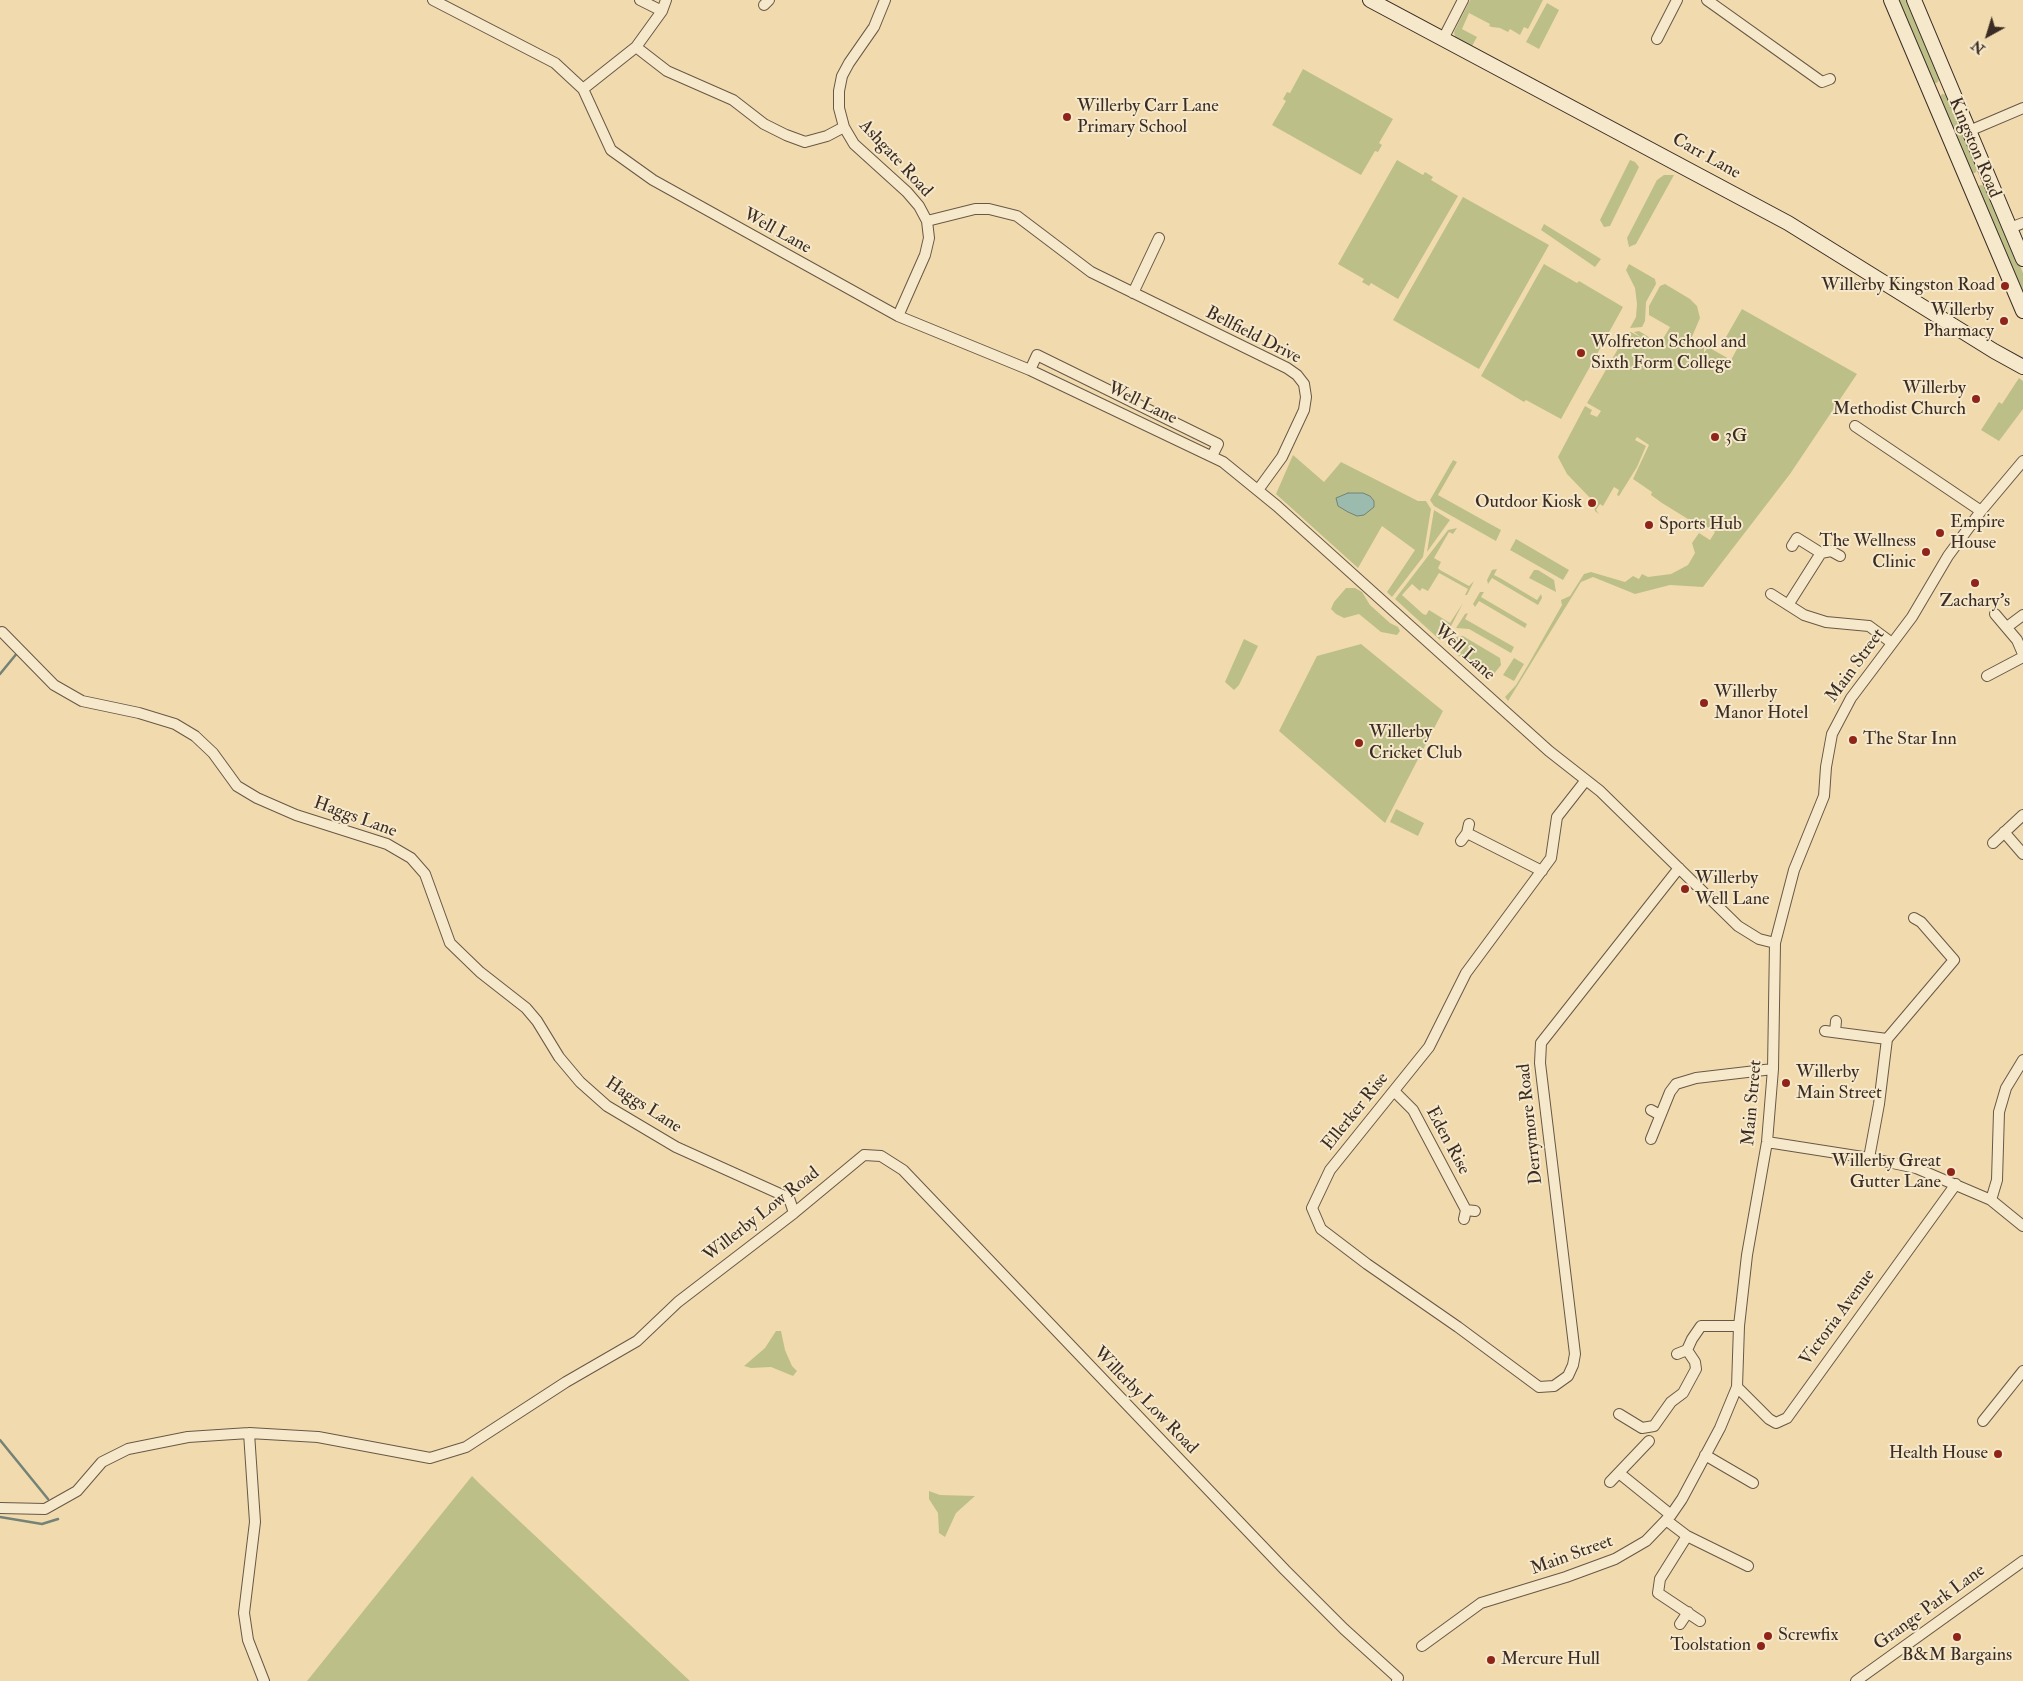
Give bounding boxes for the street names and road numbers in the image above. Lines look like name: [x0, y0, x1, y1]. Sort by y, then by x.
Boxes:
street label: Kingston Road: [1943, 95, 2005, 201]
street label: Ashgate Road: [854, 116, 936, 202]
street label: Carr Lane: [1668, 129, 1744, 185]
street label: Well Lane: [739, 204, 815, 260]
street label: Bellfield Drive: [1202, 303, 1304, 369]
street label: Well Lane: [1104, 378, 1180, 430]
street label: Well Lane: [1429, 620, 1499, 686]
street label: Main Street: [1822, 625, 1890, 707]
street label: Haggs Lane: [310, 793, 400, 843]
street label: Main Street: [1738, 1059, 1768, 1147]
street label: Derrymore Road: [1514, 1062, 1548, 1186]
street label: Ellerker Rise: [1318, 1069, 1394, 1155]
street label: Haggs Lane: [601, 1073, 685, 1139]
street label: Eden Rise: [1420, 1103, 1474, 1179]
street label: Willerby Low Road: [700, 1163, 824, 1267]
street label: Victoria Avenue: [1796, 1266, 1880, 1370]
street label: Willerby Low Road: [1088, 1343, 1202, 1459]
street label: Main Street: [1528, 1531, 1616, 1581]
street label: Grange Park Lane: [1870, 1560, 1990, 1656]

